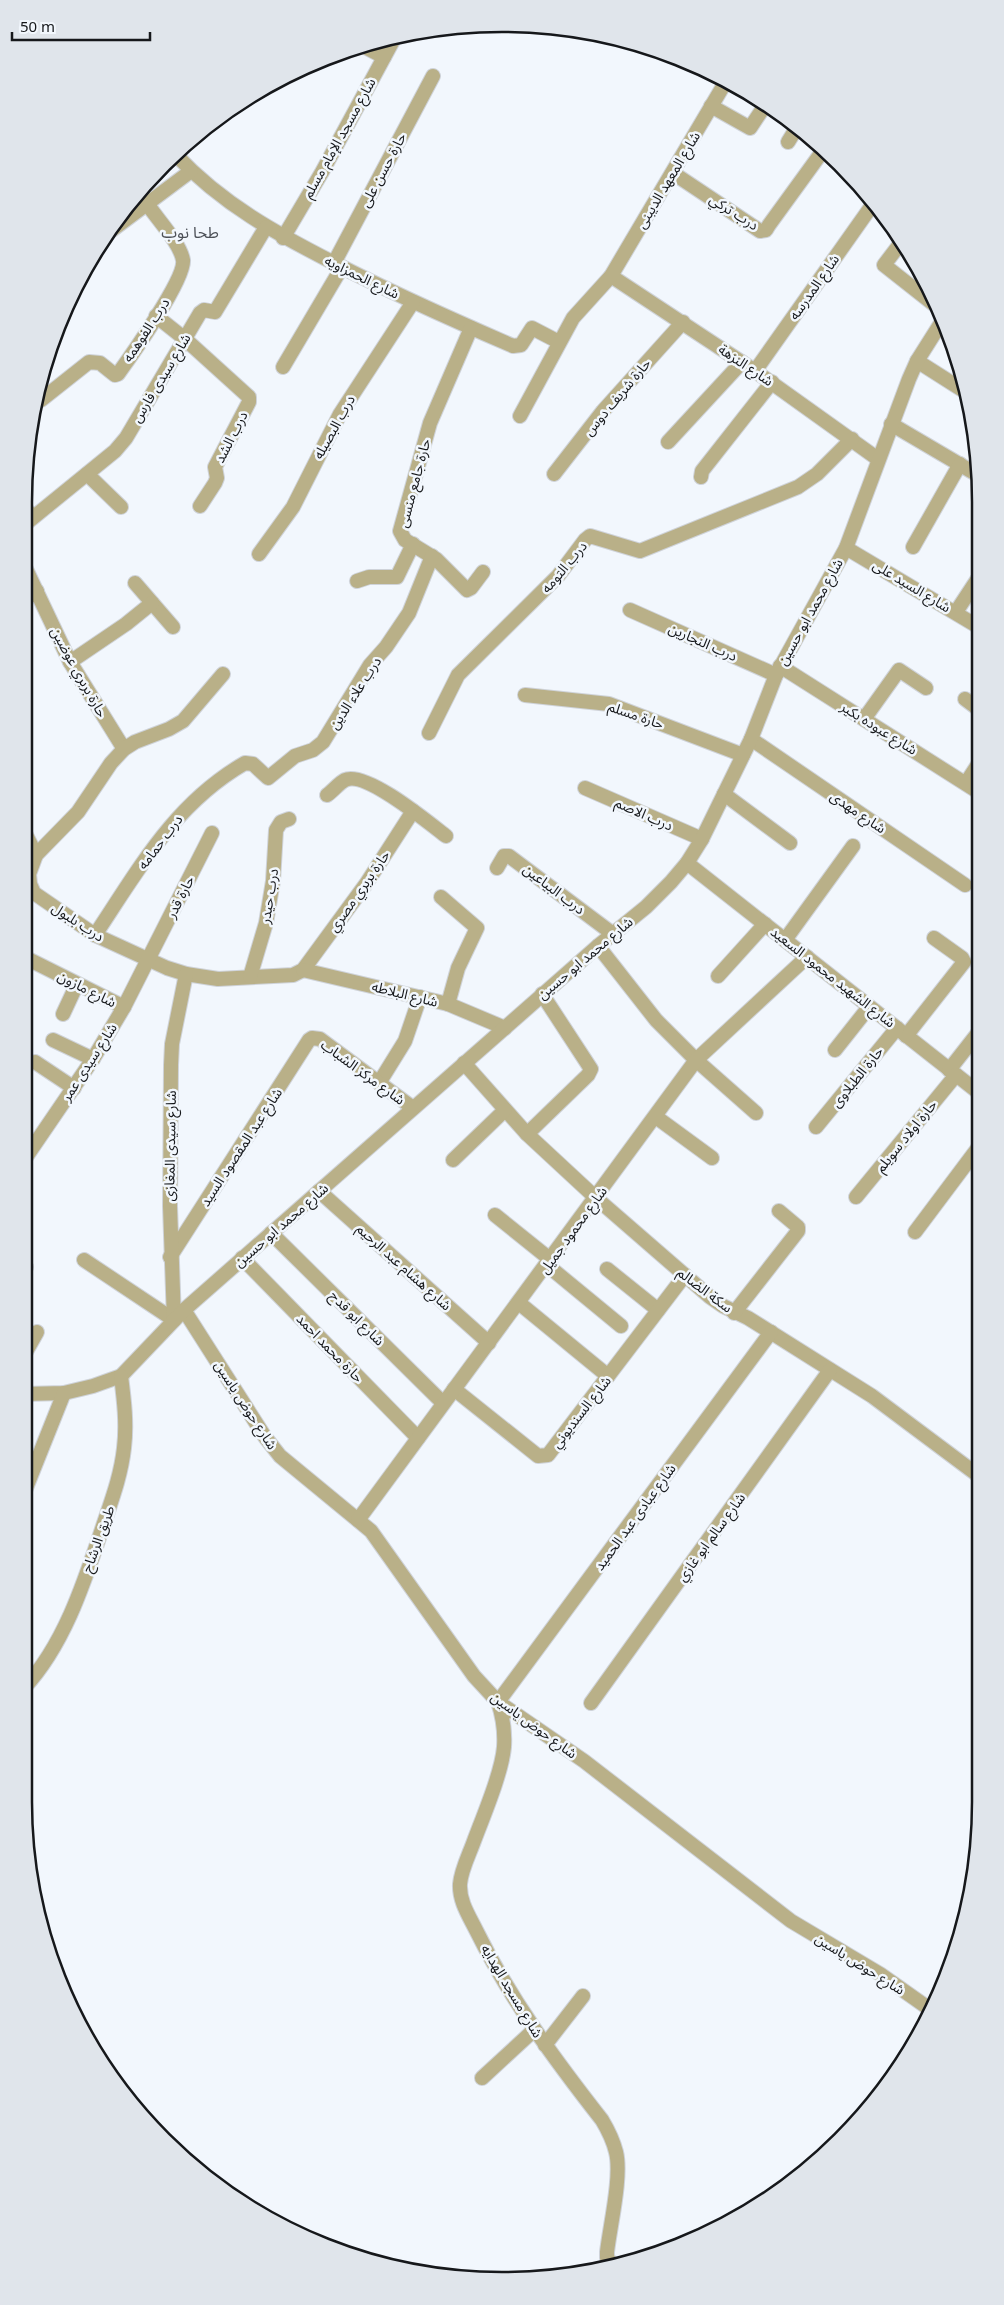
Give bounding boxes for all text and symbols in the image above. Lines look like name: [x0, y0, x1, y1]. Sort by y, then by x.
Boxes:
scale bar: [12, 10, 150, 42]
text: 50 m: [20, 11, 55, 43]
street label: شارع مسجد الإمام مسلم: [294, 72, 385, 204]
street label: شارع المعهد الديبنى: [628, 126, 709, 235]
street label: حارة حسن على: [351, 127, 415, 213]
street label: درب تركي: [703, 186, 765, 239]
district label: طحا نوب: [161, 216, 219, 250]
street label: شارع الحمزاويه: [319, 247, 404, 308]
street label: شارع المدرسه: [781, 248, 848, 327]
street label: درب الفوهمه: [114, 292, 179, 369]
street label: شارع سيدى فارس: [123, 328, 200, 429]
street label: شارع النزهة: [712, 336, 780, 395]
street label: حارة شريف دوس: [576, 351, 659, 443]
street label: درب البصيله: [305, 389, 364, 465]
street label: درب الشد: [206, 406, 257, 469]
street label: حارة جامع منسى: [389, 435, 440, 531]
street label: درب التومه: [533, 534, 596, 601]
street label: شارع السيد على: [867, 551, 957, 621]
street label: شارع محمد ابو حسين: [769, 553, 852, 671]
street label: درب النجارين: [663, 614, 742, 671]
street label: حارة بربري عوضين: [42, 621, 116, 723]
street label: درب علاء الدين: [321, 650, 390, 736]
street label: حارة مسلم: [604, 692, 668, 739]
street label: شارع عبوده بكير: [833, 693, 923, 764]
street label: شارع مهدى: [823, 783, 892, 842]
street label: درب الاصم: [610, 789, 678, 840]
street label: درب حمامه: [130, 808, 191, 877]
street label: حارة بربري مصري: [320, 844, 399, 939]
street label: درب البياعين: [516, 856, 592, 923]
street label: درب حيدر: [251, 866, 288, 927]
street label: حارة قدر: [157, 871, 204, 925]
street label: درب بلبول: [45, 894, 110, 951]
street label: شارع محمد ابو حسين: [530, 909, 640, 1008]
street label: شارع الشهيد محمود السعيد: [763, 919, 902, 1036]
street label: شارع مازون: [52, 962, 122, 1017]
street label: شارع البلاطه: [369, 972, 441, 1017]
street label: شارع سيدى عمر: [52, 1017, 126, 1109]
street label: شارع مركز الشباب: [314, 1031, 412, 1113]
street label: حارة الطبلاوى: [823, 1040, 892, 1115]
street label: شارع عبد المقصود السيد: [192, 1082, 291, 1213]
street label: شارع سيدى المغازى: [155, 1090, 186, 1202]
street label: حارة اولاد سويلم: [867, 1093, 945, 1180]
street label: شارع محمد ابو حسين: [227, 1175, 336, 1275]
street label: شارع محمود جميل: [531, 1180, 616, 1281]
street label: شارع هشام عبد الرحيم: [349, 1216, 459, 1319]
street label: سكة الضالم: [670, 1259, 739, 1321]
street label: شارع ابو قدح: [321, 1283, 392, 1354]
street label: حارة محمد احمد: [288, 1306, 371, 1390]
street label: شارع حوض ياسين: [206, 1354, 286, 1456]
street label: شارع السنديوني: [543, 1369, 620, 1455]
street label: شارع عبادى عبد الحميد: [586, 1457, 685, 1577]
street label: شارع سالم ابو غازي: [669, 1486, 754, 1588]
street label: طريق الرشاح: [73, 1501, 124, 1577]
street label: شارع حوض ياسين: [484, 1684, 584, 1767]
street label: شارع حوض ياسين: [809, 1925, 911, 2004]
street label: شارع مسجد الهدايه: [472, 1938, 551, 2044]

